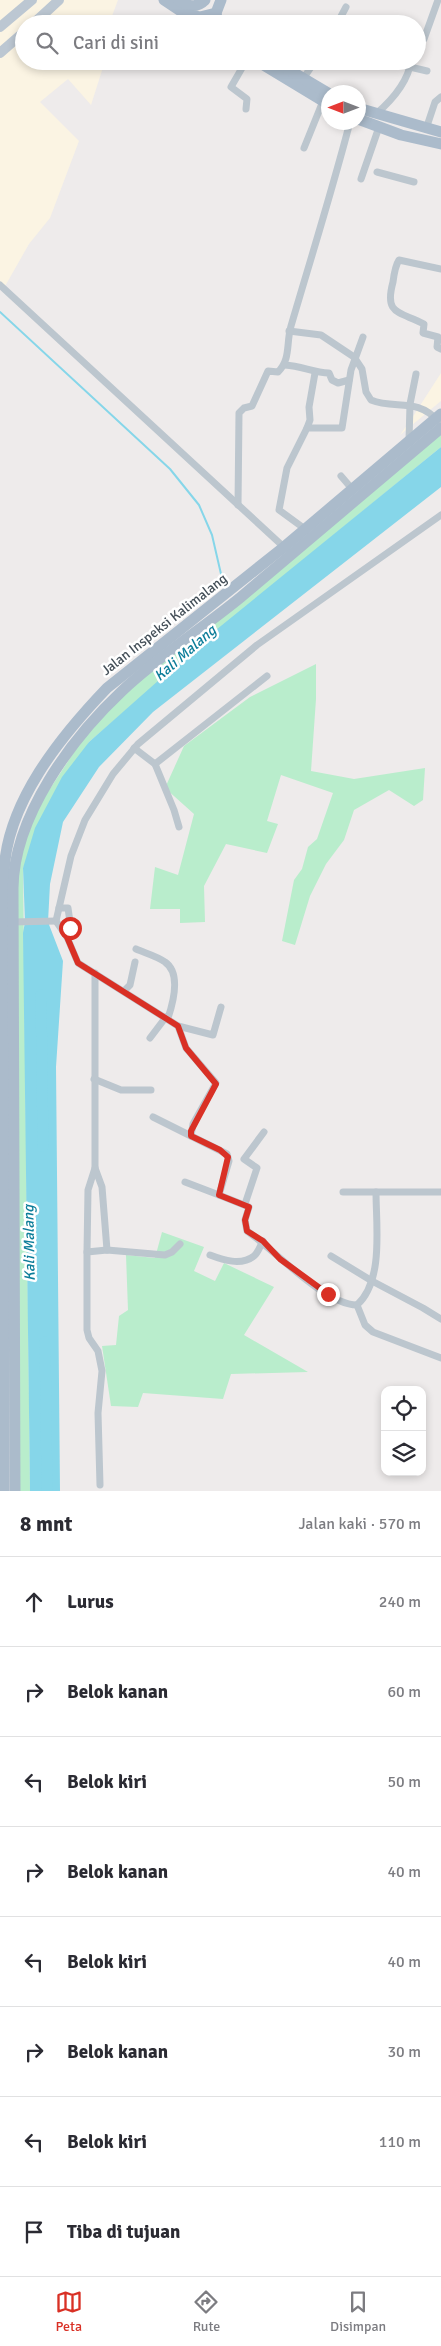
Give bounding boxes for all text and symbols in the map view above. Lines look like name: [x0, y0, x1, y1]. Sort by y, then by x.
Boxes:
search box: [15, 15, 426, 70]
icon: search: [33, 29, 61, 57]
text: Cari di sini: [73, 31, 159, 55]
north arrow: [321, 85, 366, 130]
street label: Jalan Inspeksi Kalimalang: [98, 570, 231, 679]
water label: Kali Malang: [150, 621, 220, 685]
route start: [59, 917, 82, 940]
water label: Kali Malang: [19, 1204, 39, 1281]
route end: [317, 1283, 340, 1306]
map controls: [381, 1386, 426, 1476]
button: locate: [381, 1386, 426, 1431]
button: layers: [381, 1431, 426, 1476]
text: 8 mnt: [20, 1511, 72, 1537]
text: Jalan kaki · 570 m: [299, 1514, 421, 1534]
icon: ahead: [20, 1588, 48, 1616]
text: Lurus: [67, 1590, 114, 1614]
text: 240 m: [379, 1592, 421, 1612]
icon: right: [20, 1678, 48, 1706]
text: Belok kanan: [67, 1680, 168, 1704]
text: 60 m: [387, 1682, 421, 1702]
icon: left: [20, 1768, 48, 1796]
text: Belok kiri: [67, 1770, 147, 1794]
text: 50 m: [387, 1772, 421, 1792]
icon: right: [20, 1858, 48, 1886]
text: Belok kanan: [67, 1860, 168, 1884]
text: 40 m: [387, 1862, 421, 1882]
icon: left: [20, 1948, 48, 1976]
text: Belok kiri: [67, 1950, 147, 1974]
text: 40 m: [387, 1952, 421, 1972]
icon: right: [20, 2038, 48, 2066]
text: Belok kanan: [67, 2040, 168, 2064]
text: 30 m: [387, 2042, 421, 2062]
icon: left: [20, 2128, 48, 2156]
text: Belok kiri: [67, 2130, 147, 2154]
text: 110 m: [379, 2132, 421, 2152]
icon: arrive: [20, 2218, 48, 2246]
text: Tiba di tujuan: [67, 2220, 180, 2244]
tab: Peta: [55, 2288, 83, 2335]
tab: Rute: [192, 2288, 220, 2335]
tab: Disimpan: [330, 2288, 386, 2335]

